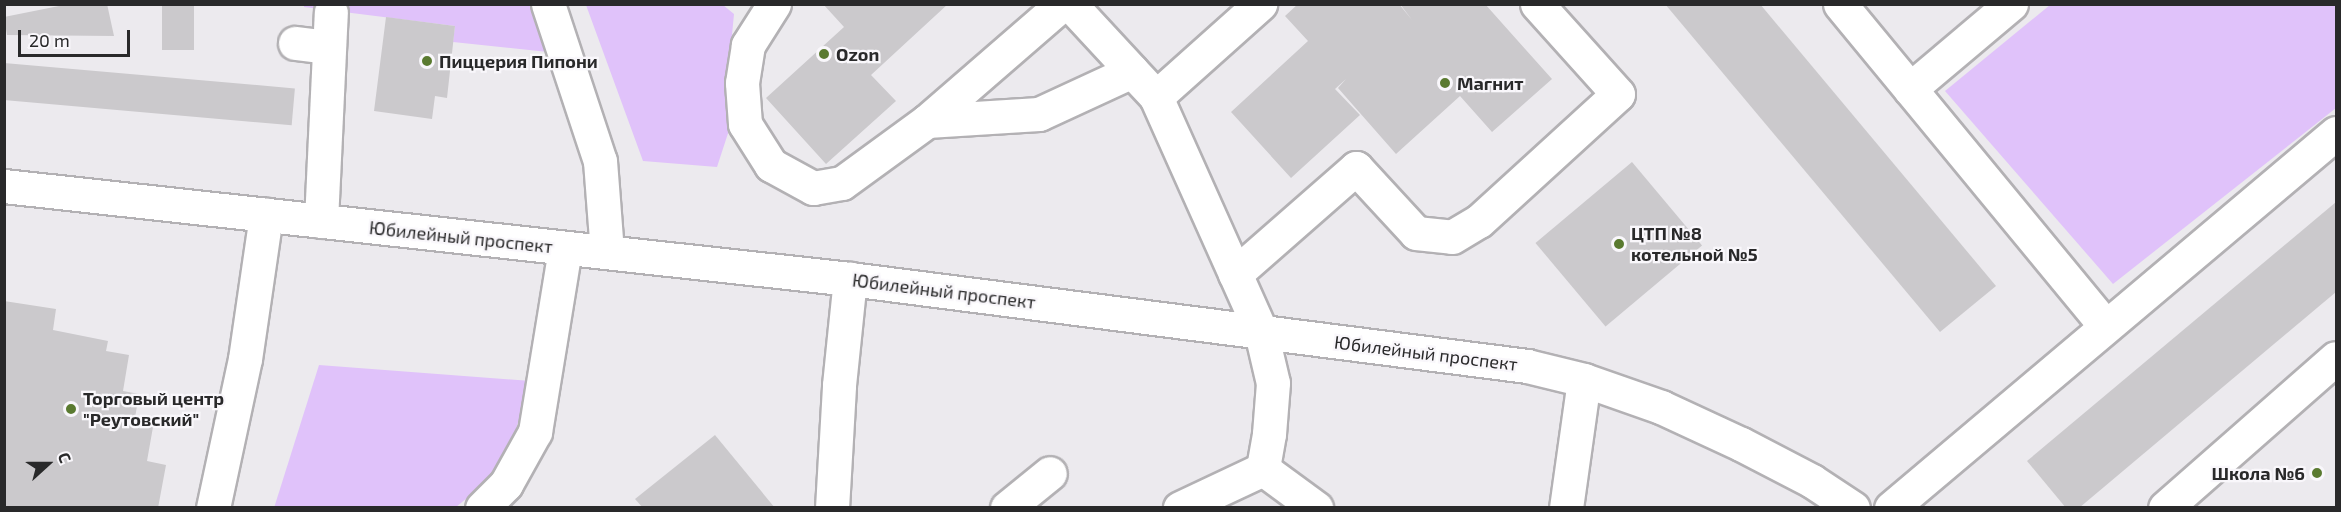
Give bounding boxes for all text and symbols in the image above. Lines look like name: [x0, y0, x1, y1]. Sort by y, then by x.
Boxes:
scale bar: [21, 18, 134, 56]
text: 20 m: [29, 29, 70, 51]
place label: Ozon: [836, 43, 879, 65]
marker: Ozon: [817, 47, 831, 61]
place label: Пиццерия Пипони: [439, 50, 598, 72]
marker: Пиццерия Пипони: [420, 54, 434, 68]
place label: Магнит: [1457, 72, 1523, 94]
marker: Магнит: [1438, 76, 1452, 90]
street label: Юбилейный проспект: [368, 217, 554, 257]
place label: ЦТП №8 котельной №5: [1631, 223, 1758, 266]
marker: ЦТП №8 котельной №5: [1612, 237, 1626, 251]
street label: Юбилейный проспект: [851, 269, 1037, 313]
street label: Юбилейный проспект: [1333, 331, 1519, 375]
place label: Торговый центр "Реутовский": [83, 388, 224, 430]
marker: Торговый центр "Реутовский": [64, 402, 78, 416]
north arrow: [18, 434, 78, 494]
text: С: [55, 450, 76, 465]
place label: Школа №6: [2211, 462, 2305, 484]
marker: Школа №6: [2310, 466, 2324, 480]

